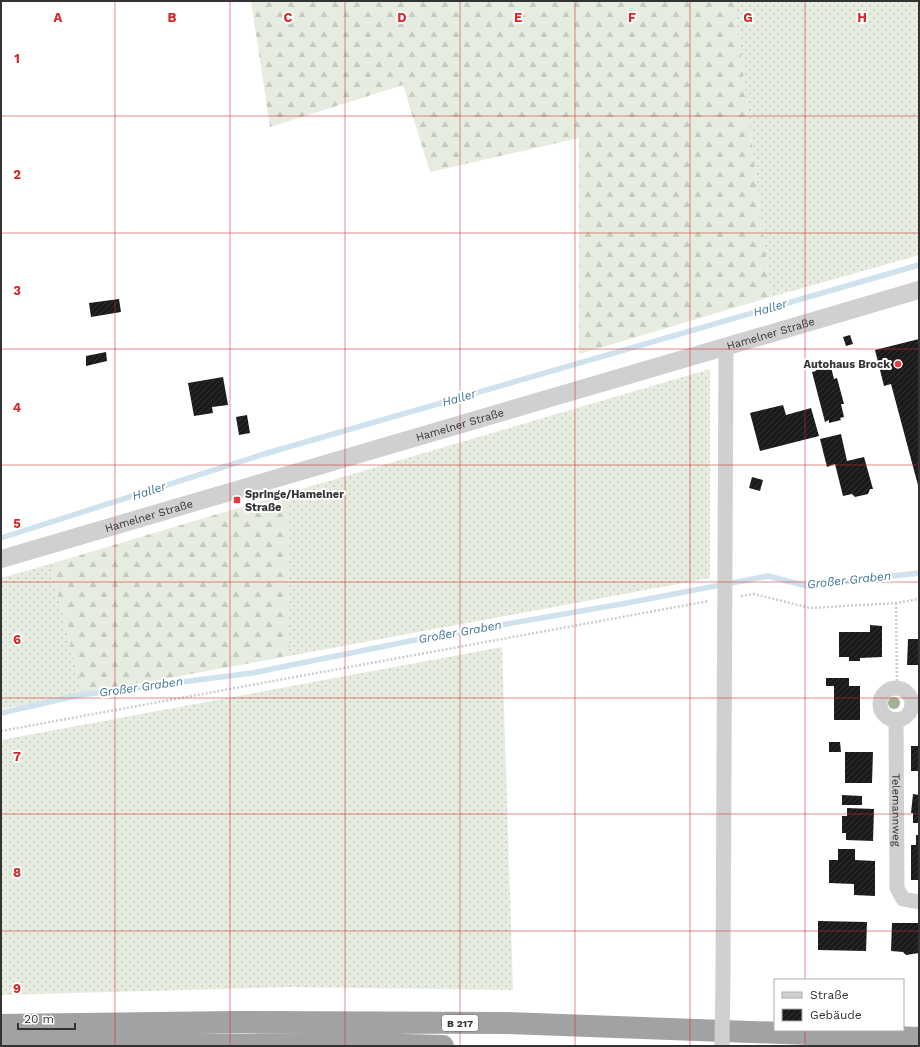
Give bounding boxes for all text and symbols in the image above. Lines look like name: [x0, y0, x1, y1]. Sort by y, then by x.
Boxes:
text: A: [54, 10, 63, 25]
text: B: [168, 10, 177, 25]
text: C: [284, 10, 293, 25]
text: D: [397, 10, 407, 25]
text: E: [514, 10, 522, 25]
text: F: [628, 10, 636, 25]
text: G: [743, 10, 753, 25]
text: H: [857, 10, 867, 25]
text: 1: [14, 51, 20, 66]
text: 2: [13, 167, 21, 182]
text: 3: [13, 283, 21, 298]
water label: Haller: [751, 296, 790, 319]
street label: Hamelner Straße: [725, 314, 816, 353]
place label: Autohaus Brock: [804, 358, 890, 371]
marker: Autohaus Brock: [893, 359, 903, 369]
water label: Haller: [440, 386, 479, 409]
text: 4: [13, 400, 22, 415]
street label: Hamelner Straße: [414, 406, 505, 444]
water label: Haller: [130, 479, 169, 503]
place label: Springe/Hamelner Straße: [245, 488, 344, 514]
marker: Springe/Hamelner Straße: [232, 495, 242, 505]
street label: Hamelner Straße: [103, 497, 194, 535]
text: 5: [13, 516, 21, 531]
water label: Großer Graben: [806, 569, 892, 591]
water label: Großer Graben: [417, 618, 503, 646]
text: 6: [13, 632, 21, 647]
water label: Großer Graben: [98, 674, 184, 700]
text: 7: [13, 749, 21, 764]
street label: Telemannweg: [890, 773, 903, 847]
text: 8: [13, 865, 21, 880]
legend: [774, 979, 904, 1031]
text: 9: [13, 981, 21, 996]
text: Straße: [810, 988, 849, 1002]
scale bar: [18, 1005, 75, 1031]
text: Gebäude: [810, 1008, 862, 1022]
text: 20 m: [24, 1012, 54, 1026]
road number: B 217: [442, 1015, 478, 1031]

